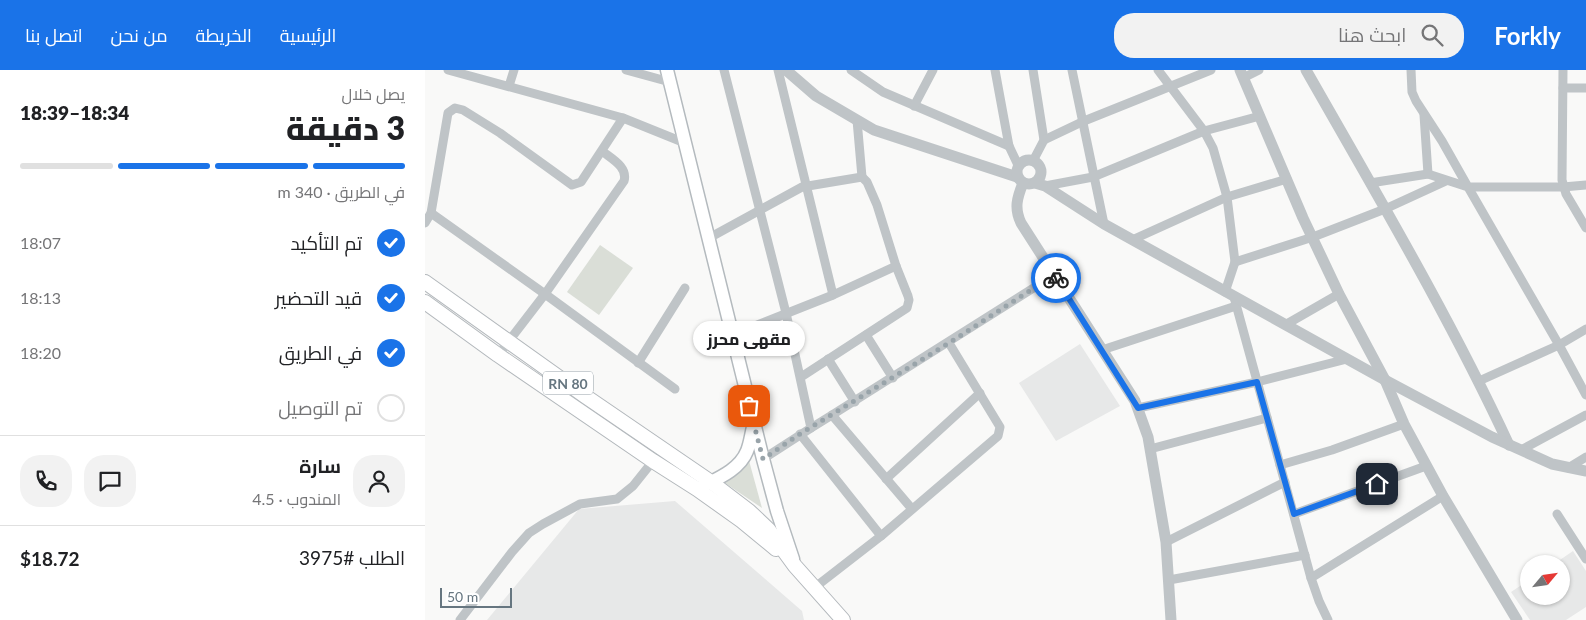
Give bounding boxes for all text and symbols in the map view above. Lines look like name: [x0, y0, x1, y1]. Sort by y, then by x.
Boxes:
search box: [1114, 13, 1464, 58]
icon: search: [1418, 21, 1446, 49]
text: Forkly: [1494, 21, 1561, 50]
text: ابحث هنا: [1338, 23, 1406, 46]
text: اتصل بنا: [25, 24, 83, 46]
text: من نحن: [111, 24, 168, 46]
text: الخريطة: [196, 24, 252, 46]
text: الرئيسية: [280, 24, 336, 46]
text: يصل خلال: [342, 84, 405, 103]
text: 18:34–18:39: [20, 101, 129, 124]
text: 3 دقيقة: [286, 108, 405, 147]
text: في الطريق · 340 m: [277, 182, 405, 201]
icon: check: [377, 229, 405, 257]
text: تم التأكيد: [290, 231, 362, 254]
text: 18:07: [20, 233, 61, 252]
courier: [1031, 253, 1081, 303]
icon: bike: [1042, 264, 1070, 292]
icon: check: [377, 284, 405, 312]
text: قيد التحضير: [275, 286, 362, 309]
text: 18:13: [20, 288, 61, 307]
callout: مقهى محرز: [693, 321, 805, 356]
text: مقهى محرز: [707, 329, 791, 348]
icon: check: [377, 339, 405, 367]
text: في الطريق: [279, 341, 362, 364]
text: 18:20: [20, 343, 61, 362]
road number: RN 80: [543, 372, 593, 394]
pin: [728, 385, 770, 427]
icon: bag: [735, 392, 763, 420]
text: تم التوصيل: [278, 396, 362, 419]
text: سارة: [299, 454, 341, 477]
button: phone: [20, 455, 72, 507]
button: chat: [84, 455, 136, 507]
button: person: [353, 455, 405, 507]
pin: [1356, 463, 1398, 505]
icon: home: [1363, 470, 1391, 498]
text: المندوب · 4.5: [252, 489, 341, 508]
text: الطلب #3975: [299, 546, 405, 569]
text: $18.72: [20, 547, 80, 570]
north arrow: [1520, 555, 1570, 605]
map controls: [1520, 555, 1570, 605]
scale bar: [440, 585, 513, 608]
text: 50 m: [447, 588, 478, 605]

